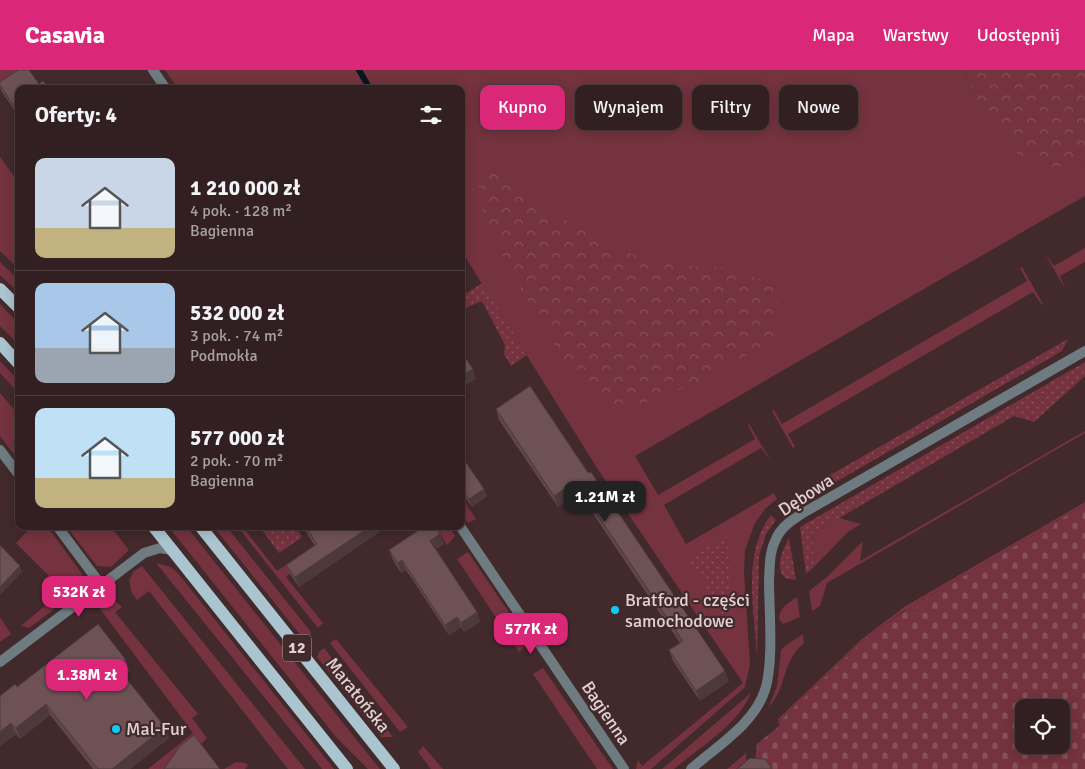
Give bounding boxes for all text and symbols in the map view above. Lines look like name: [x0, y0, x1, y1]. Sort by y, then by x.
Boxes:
text: Casavia: [25, 20, 105, 50]
text: Mapa: [812, 24, 855, 46]
text: Warstwy: [883, 24, 949, 46]
text: Udostępnij: [977, 24, 1060, 46]
chip: Kupno: [480, 85, 565, 130]
chip: Wynajem: [575, 85, 682, 130]
chip: Filtry: [692, 85, 769, 130]
chip: Nowe: [779, 85, 858, 130]
icon: filters: [417, 101, 445, 129]
text: Oferty: 4: [35, 102, 117, 128]
text: 1 210 000 zł: [190, 175, 300, 201]
icon: home: [75, 178, 135, 238]
text: 4 pok. · 128 m²: [190, 201, 292, 221]
text: Bagienna: [190, 221, 254, 241]
text: 532 000 zł: [190, 300, 284, 326]
icon: home: [75, 303, 135, 363]
text: 3 pok. · 74 m²: [190, 326, 283, 346]
text: Podmokła: [190, 346, 258, 366]
text: 577 000 zł: [190, 425, 284, 451]
icon: home: [75, 428, 135, 488]
text: 2 pok. · 70 m²: [190, 451, 283, 471]
street label: Dębowa: [774, 469, 838, 521]
text: Bagienna: [190, 471, 254, 491]
pin: 1.21M zł: [553, 480, 657, 523]
text: 1.21M zł: [575, 487, 635, 507]
pin: 532K zł: [33, 576, 125, 618]
text: 532K zł: [53, 582, 105, 602]
place label: Bratford - części samochodowe: [625, 589, 750, 632]
marker: Bratford - części samochodowe: [609, 604, 621, 616]
pin: 577K zł: [485, 612, 577, 655]
text: 577K zł: [505, 619, 557, 639]
road number: 12: [283, 634, 311, 662]
street label: Maratońska: [321, 653, 395, 737]
pin: 1.38M zł: [35, 658, 139, 701]
text: 1.38M zł: [57, 665, 117, 685]
street label: Bagienna: [577, 677, 635, 749]
map controls: [1015, 699, 1070, 754]
button: locate: [1015, 699, 1070, 754]
place label: Mal-Fur: [126, 718, 187, 740]
marker: Mal-Fur: [110, 723, 122, 735]

